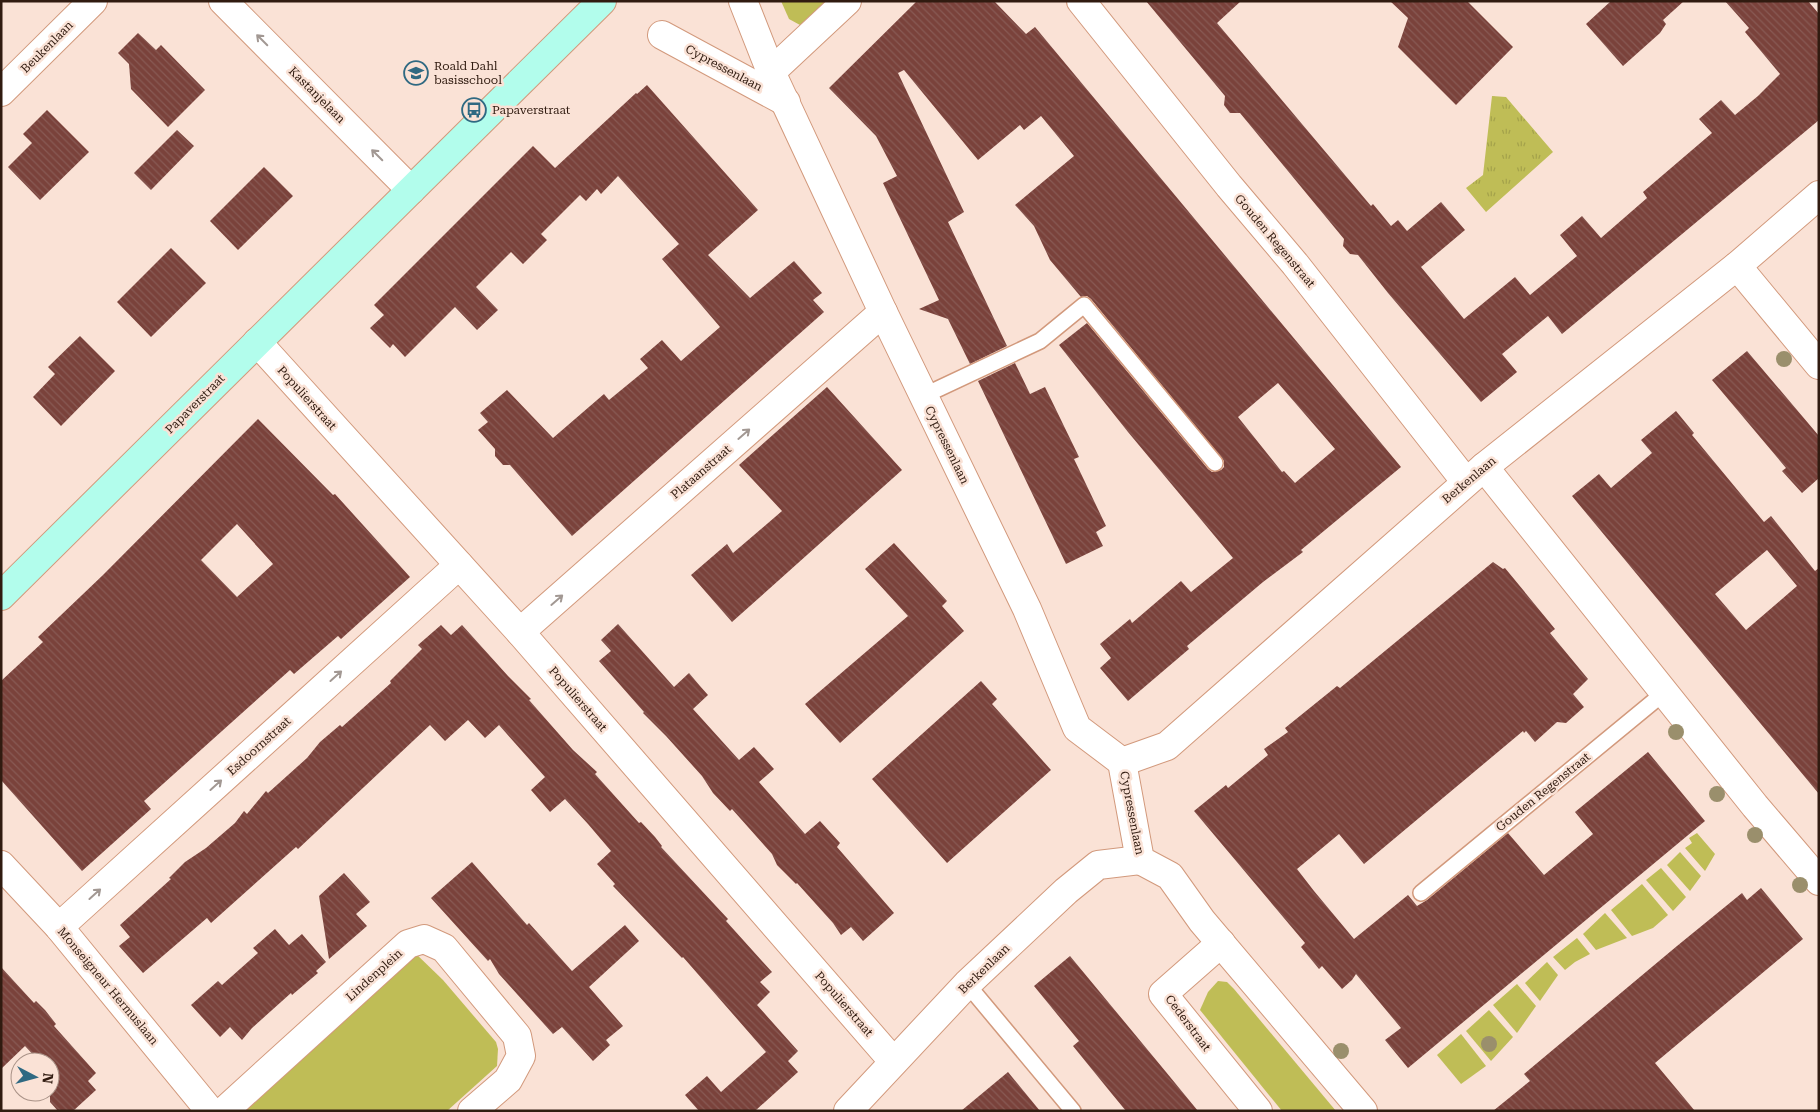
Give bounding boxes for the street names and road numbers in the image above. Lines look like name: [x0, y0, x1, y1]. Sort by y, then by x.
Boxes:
street label: Beukenlaan: [18, 18, 76, 76]
street label: Cypressenlaan: [683, 42, 765, 94]
street label: Kastanjelaan: [286, 64, 348, 126]
street label: Gouden Regenstraat: [1232, 192, 1318, 291]
street label: Populierstraat: [275, 363, 340, 433]
street label: Papaverstraat: [162, 371, 228, 437]
street label: Cypressenlaan: [922, 404, 972, 486]
street label: Plataanstraat: [668, 442, 734, 502]
street label: Berkenlaan: [1439, 453, 1499, 506]
street label: Populierstraat: [546, 664, 610, 735]
street label: Esdoornstraat: [224, 713, 294, 778]
street label: Gouden Regenstraat: [1493, 749, 1593, 834]
street label: Cypressenlaan: [1117, 770, 1147, 856]
street label: Monseigneur Hermuslaan: [55, 924, 161, 1048]
street label: Berkenlaan: [956, 941, 1013, 997]
street label: Lindenplein: [343, 946, 405, 1004]
street label: Populierstraat: [812, 969, 876, 1040]
street label: Cederstraat: [1162, 992, 1214, 1054]

